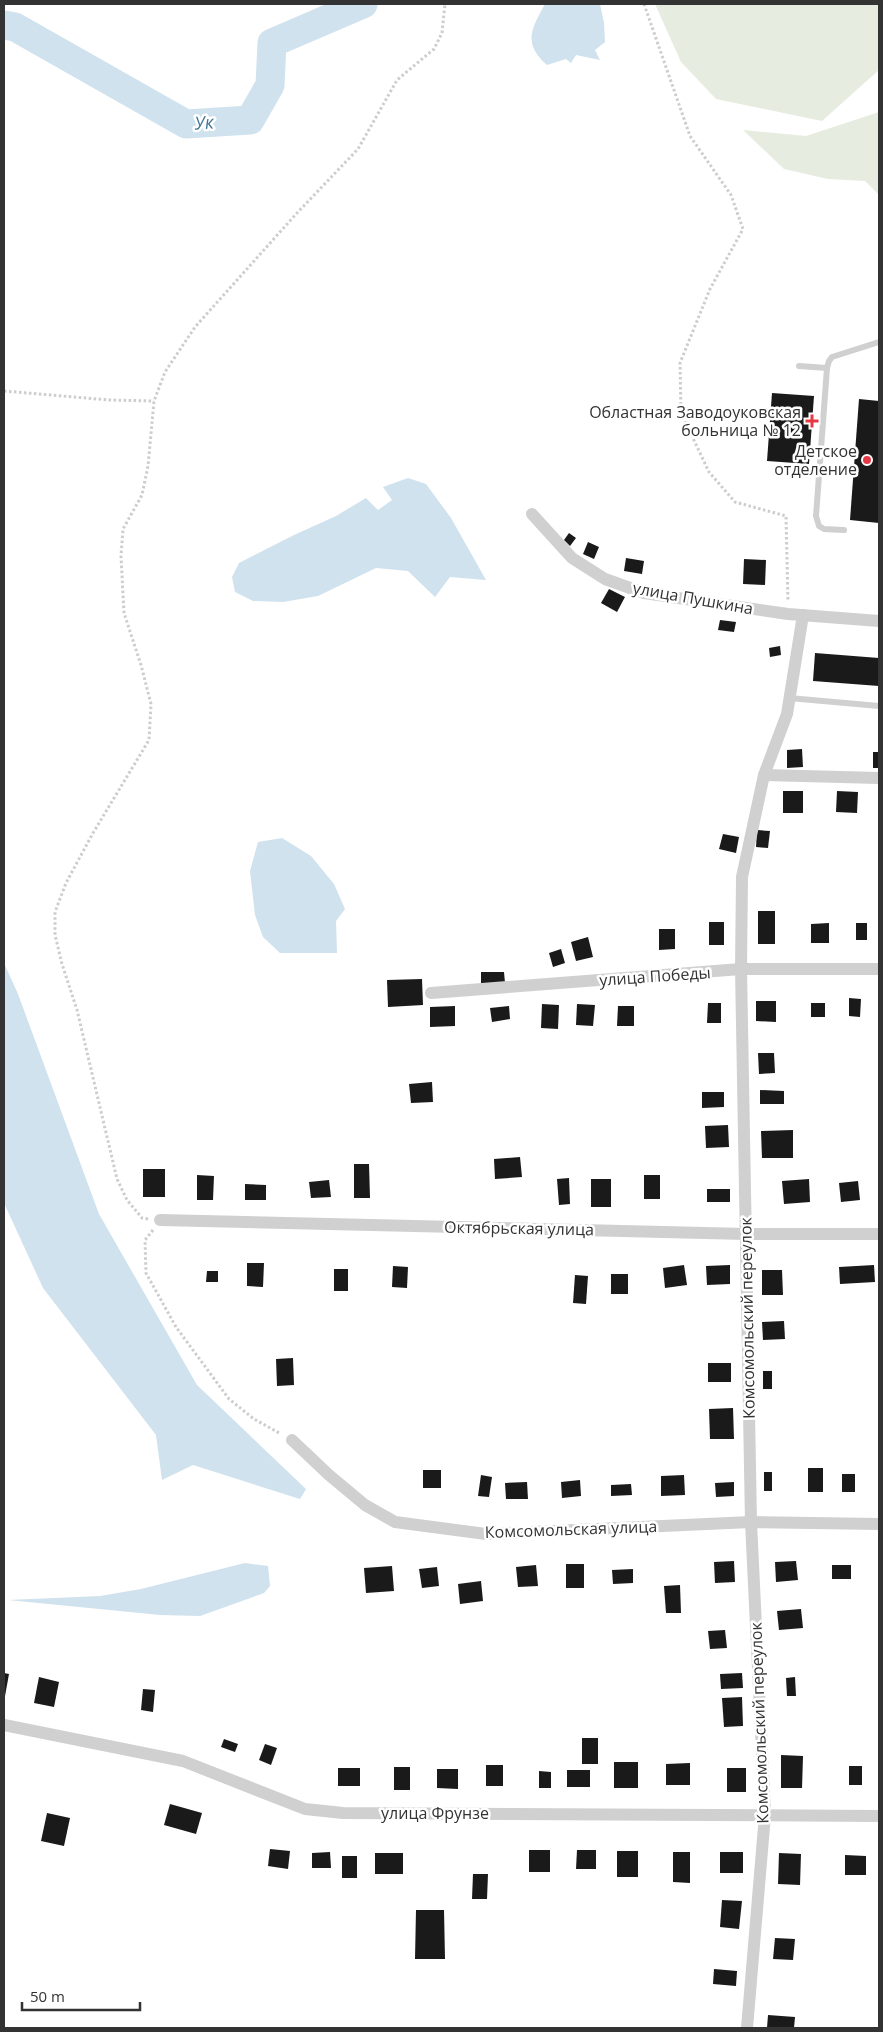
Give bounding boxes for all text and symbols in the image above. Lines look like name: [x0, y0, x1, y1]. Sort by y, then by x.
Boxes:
water label: Ук: [193, 109, 216, 135]
place label: Областная Заводоуковская больница № 12: [589, 401, 801, 441]
marker: Областная Заводоуковская больница № 12: [805, 414, 819, 428]
place label: Детское отделение: [774, 440, 857, 480]
marker: Детское отделение: [861, 454, 873, 466]
street label: улица Пушкина: [631, 577, 755, 619]
street label: улица Победы: [599, 961, 711, 991]
street label: Октябрьская улица: [444, 1216, 594, 1240]
street label: Комсомольский переулок: [734, 1216, 760, 1419]
street label: Комсомольская улица: [484, 1515, 658, 1543]
street label: Комсомольский переулок: [744, 1621, 774, 1824]
street label: улица Фрунзе: [381, 1802, 489, 1824]
scale bar: [22, 1980, 140, 2012]
text: 50 m: [30, 1986, 65, 2006]

